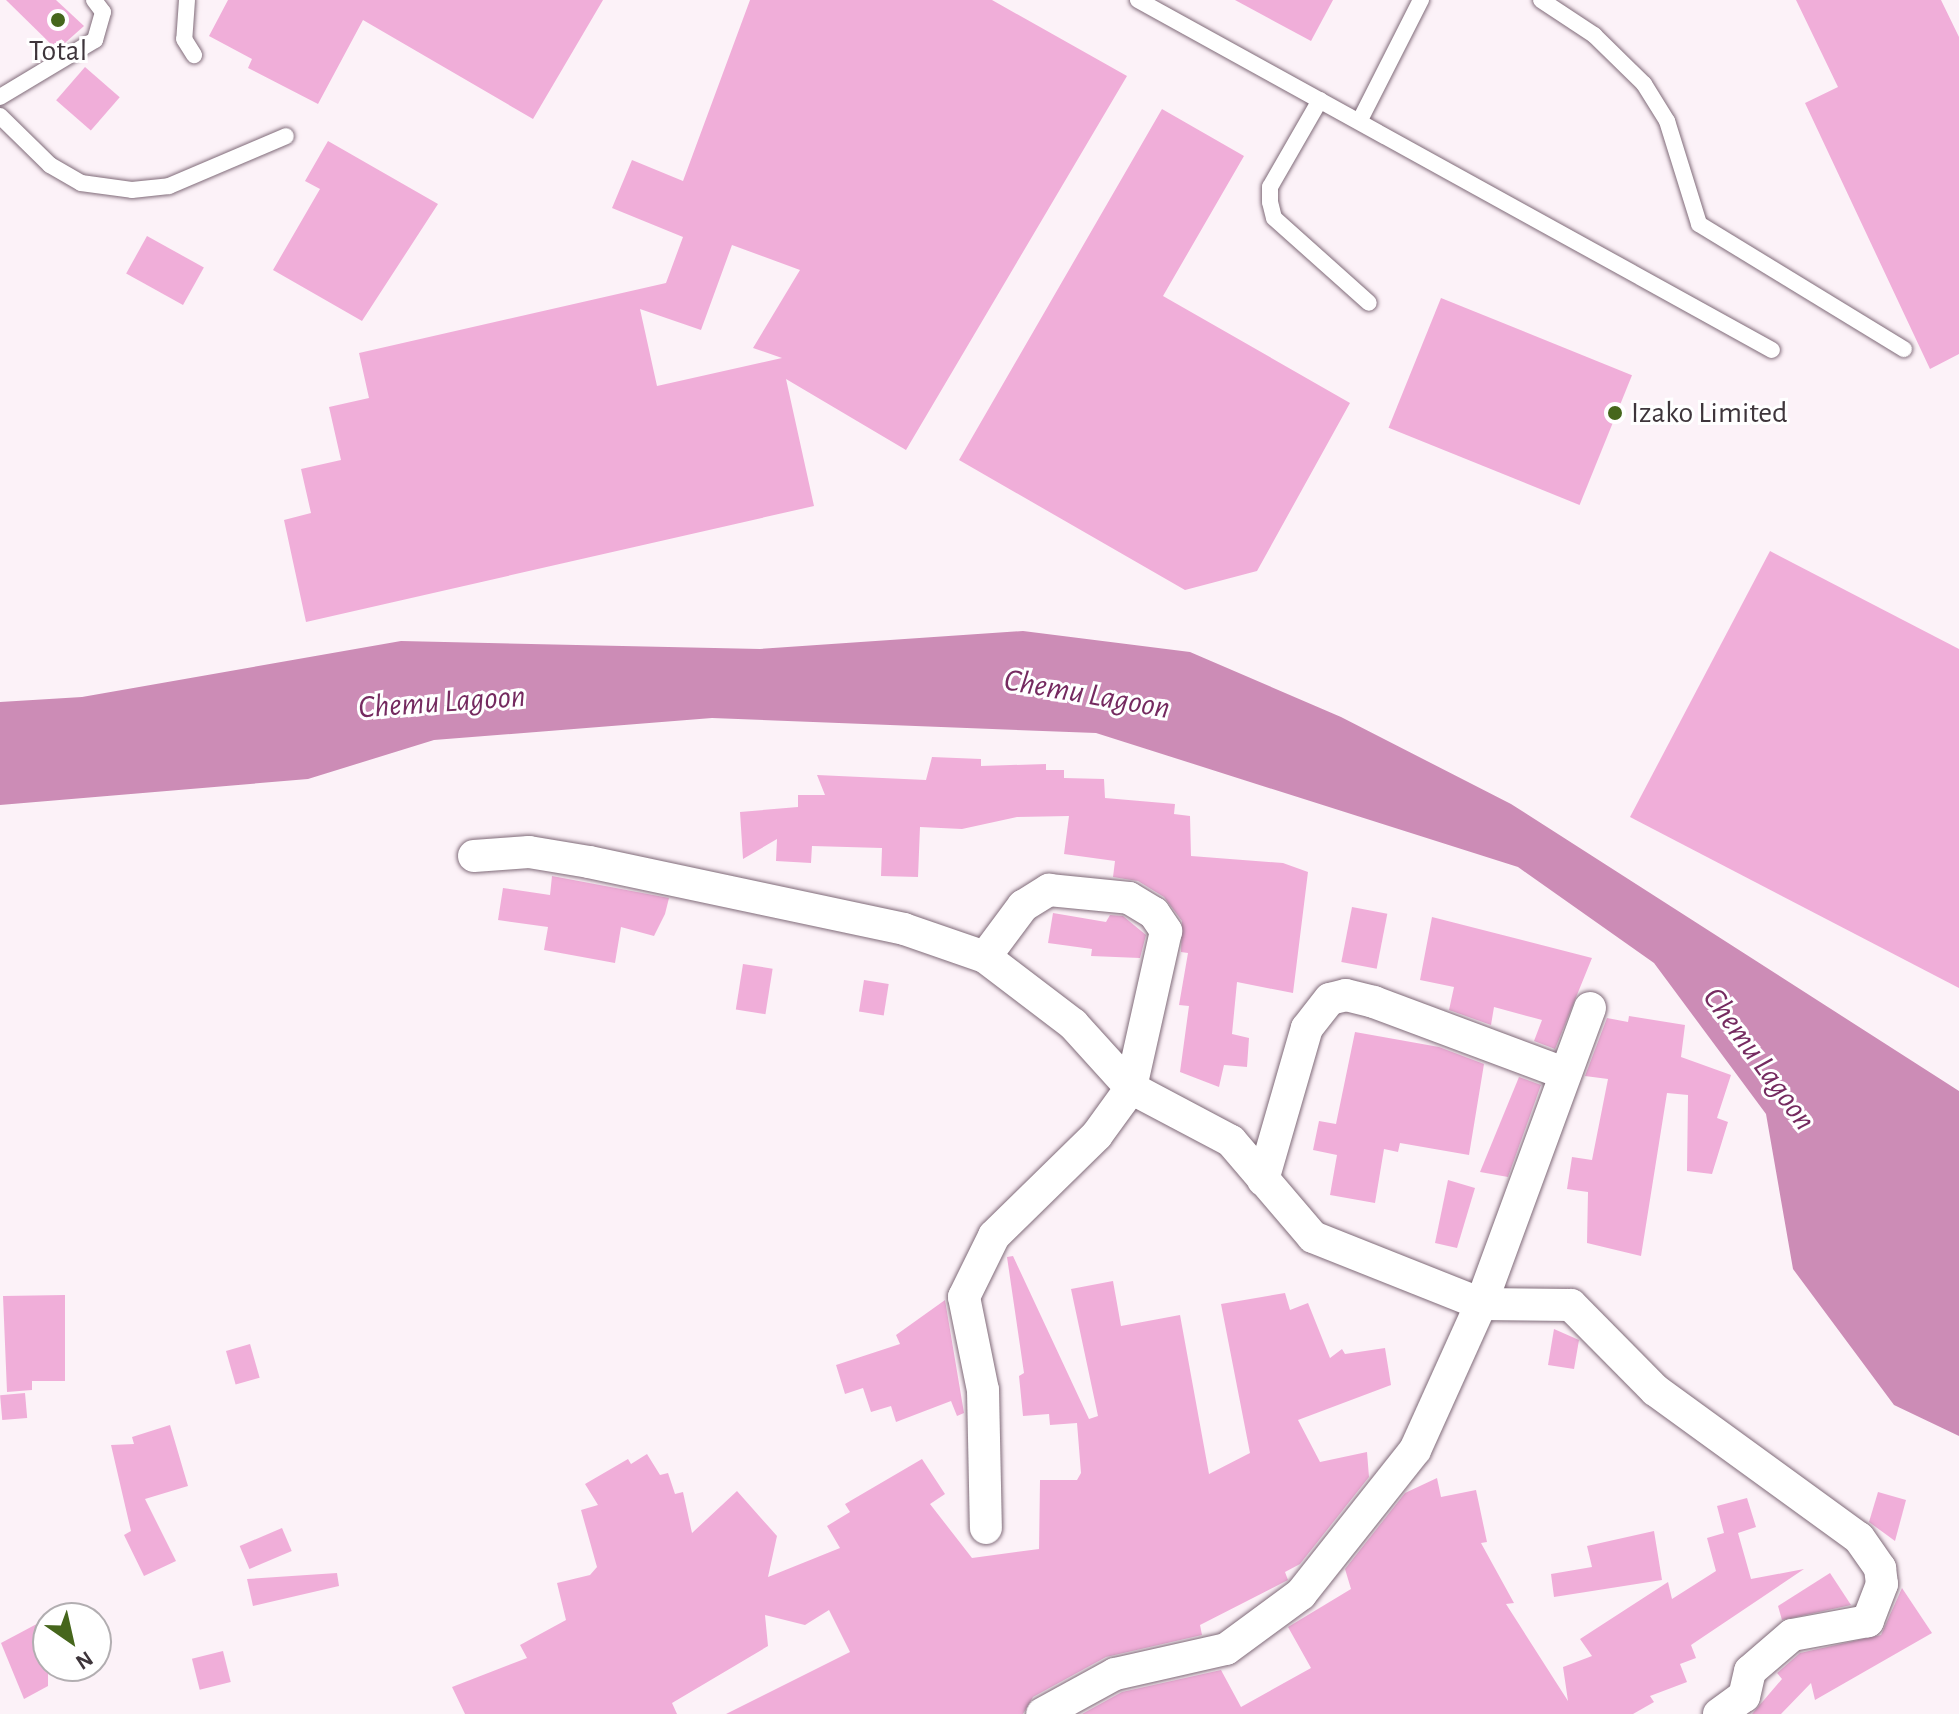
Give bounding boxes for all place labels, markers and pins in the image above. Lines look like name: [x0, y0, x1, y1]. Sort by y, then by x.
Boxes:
marker: Total: [49, 11, 67, 29]
place label: Total: [29, 33, 87, 69]
place label: Izako Limited: [1631, 395, 1788, 431]
marker: Izako Limited: [1606, 404, 1624, 422]

